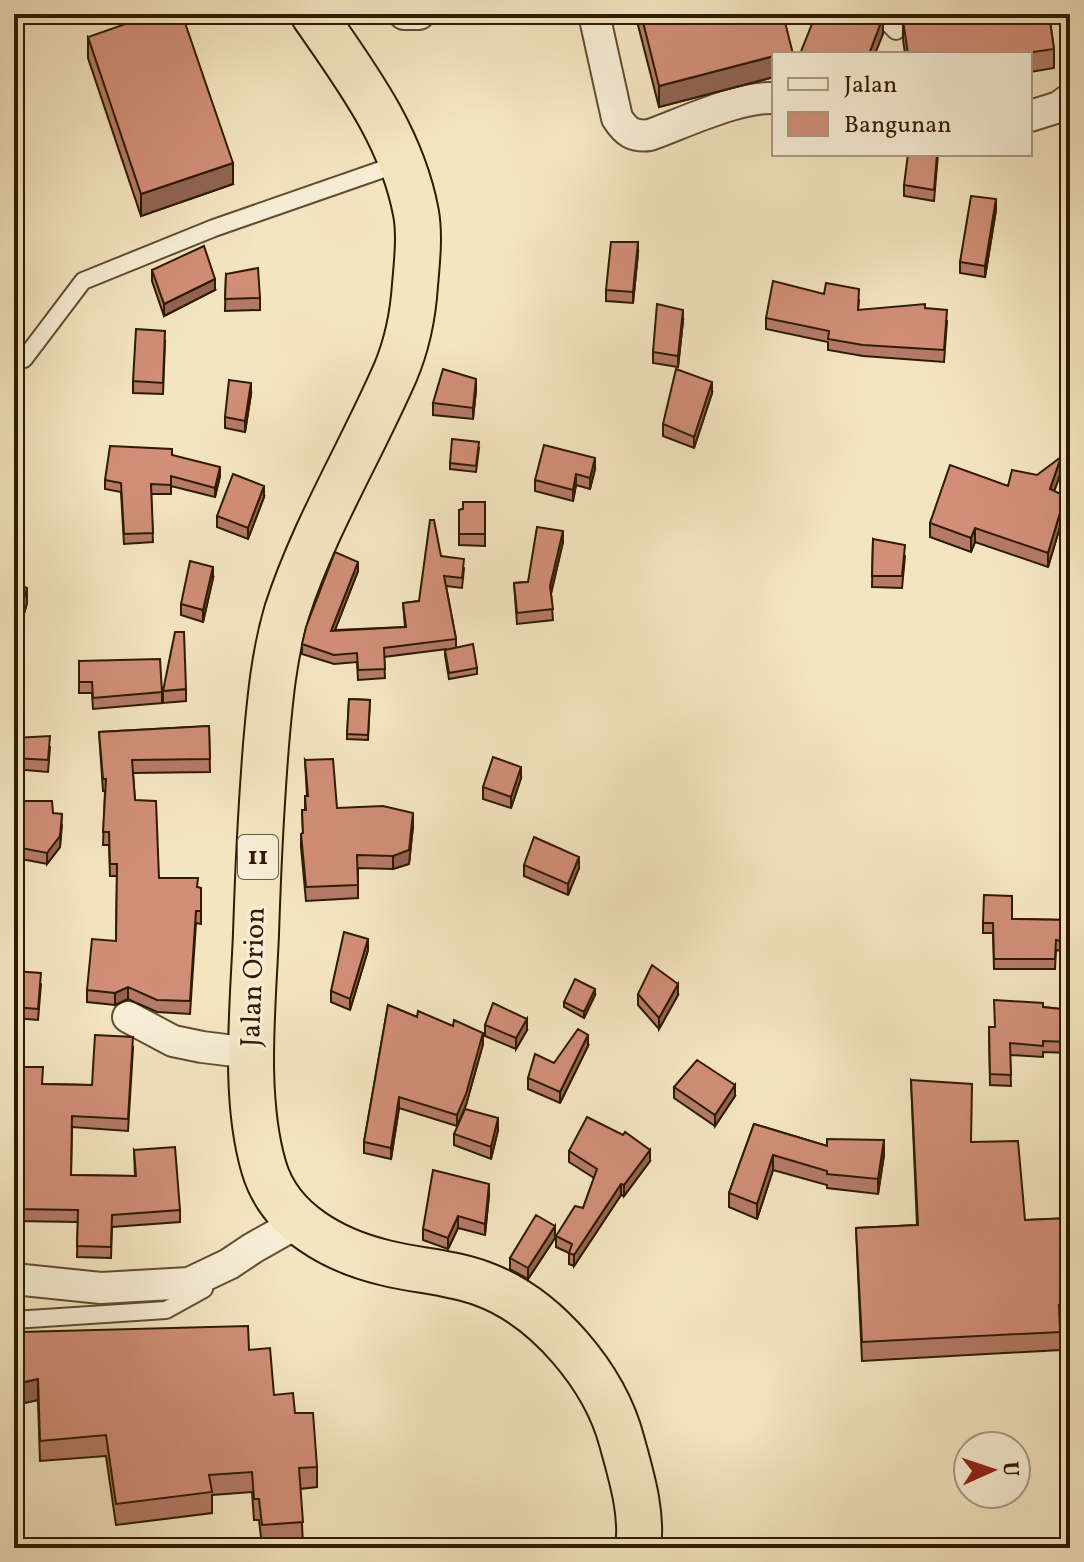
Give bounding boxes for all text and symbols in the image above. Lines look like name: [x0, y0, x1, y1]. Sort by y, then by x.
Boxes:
legend: [772, 52, 1032, 156]
text: Jalan: [844, 69, 897, 103]
text: Bangunan: [844, 109, 952, 143]
road number: 11: [238, 835, 278, 879]
street label: Jalan Orion: [232, 906, 276, 1048]
north arrow: [952, 1430, 1032, 1510]
text: U: [994, 1461, 1025, 1477]

